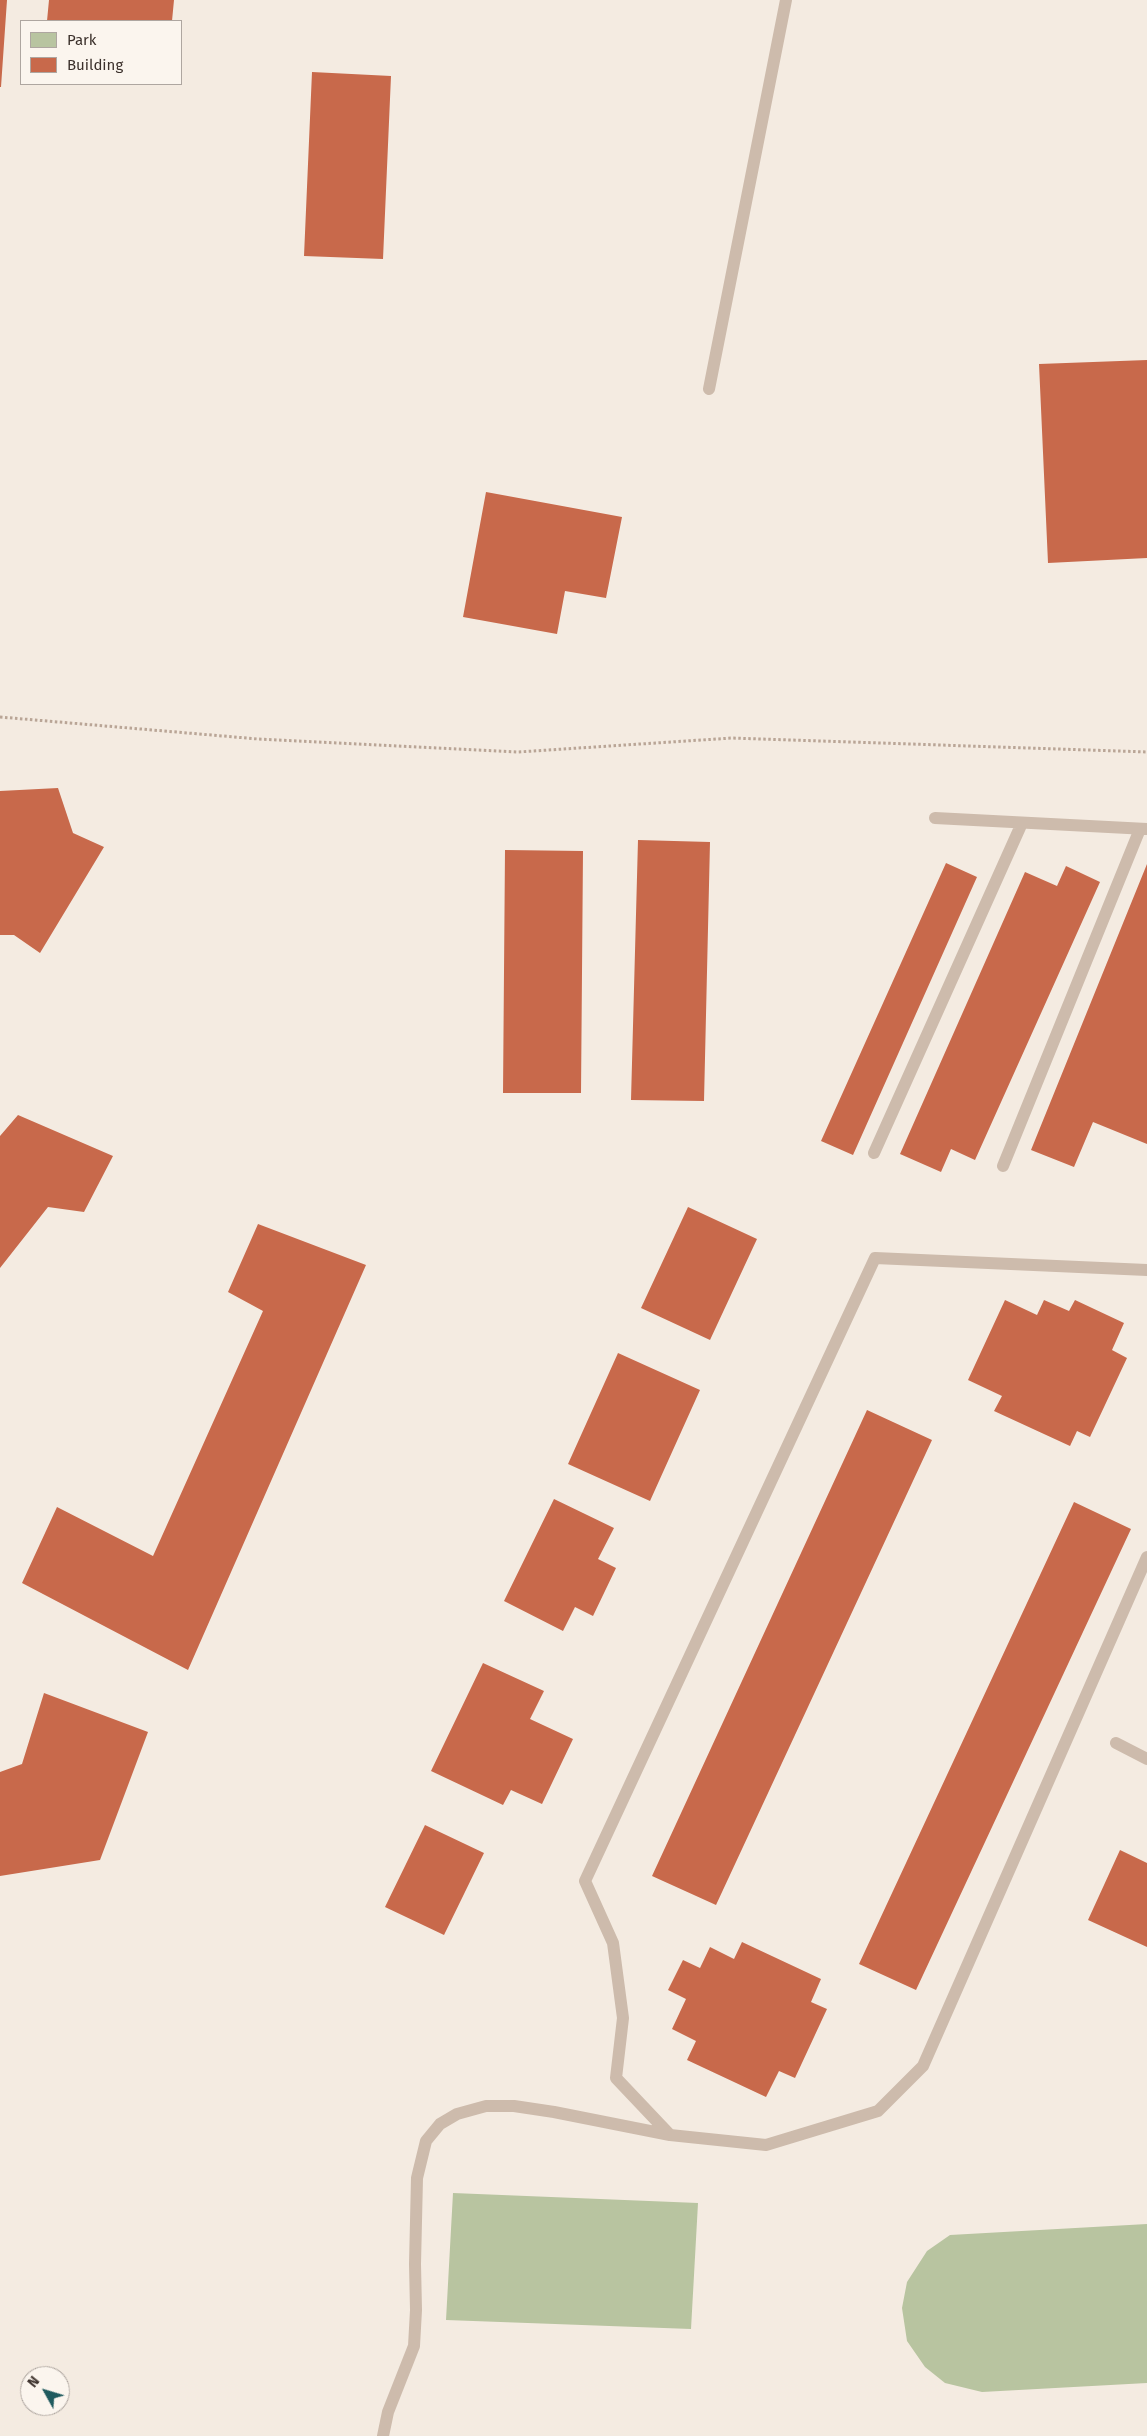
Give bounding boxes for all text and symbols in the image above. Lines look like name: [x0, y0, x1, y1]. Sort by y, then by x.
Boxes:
legend: [20, 20, 182, 85]
text: Park: [67, 31, 97, 49]
text: Building: [67, 56, 123, 74]
north arrow: [20, 2366, 70, 2416]
text: N: [24, 2373, 43, 2391]

